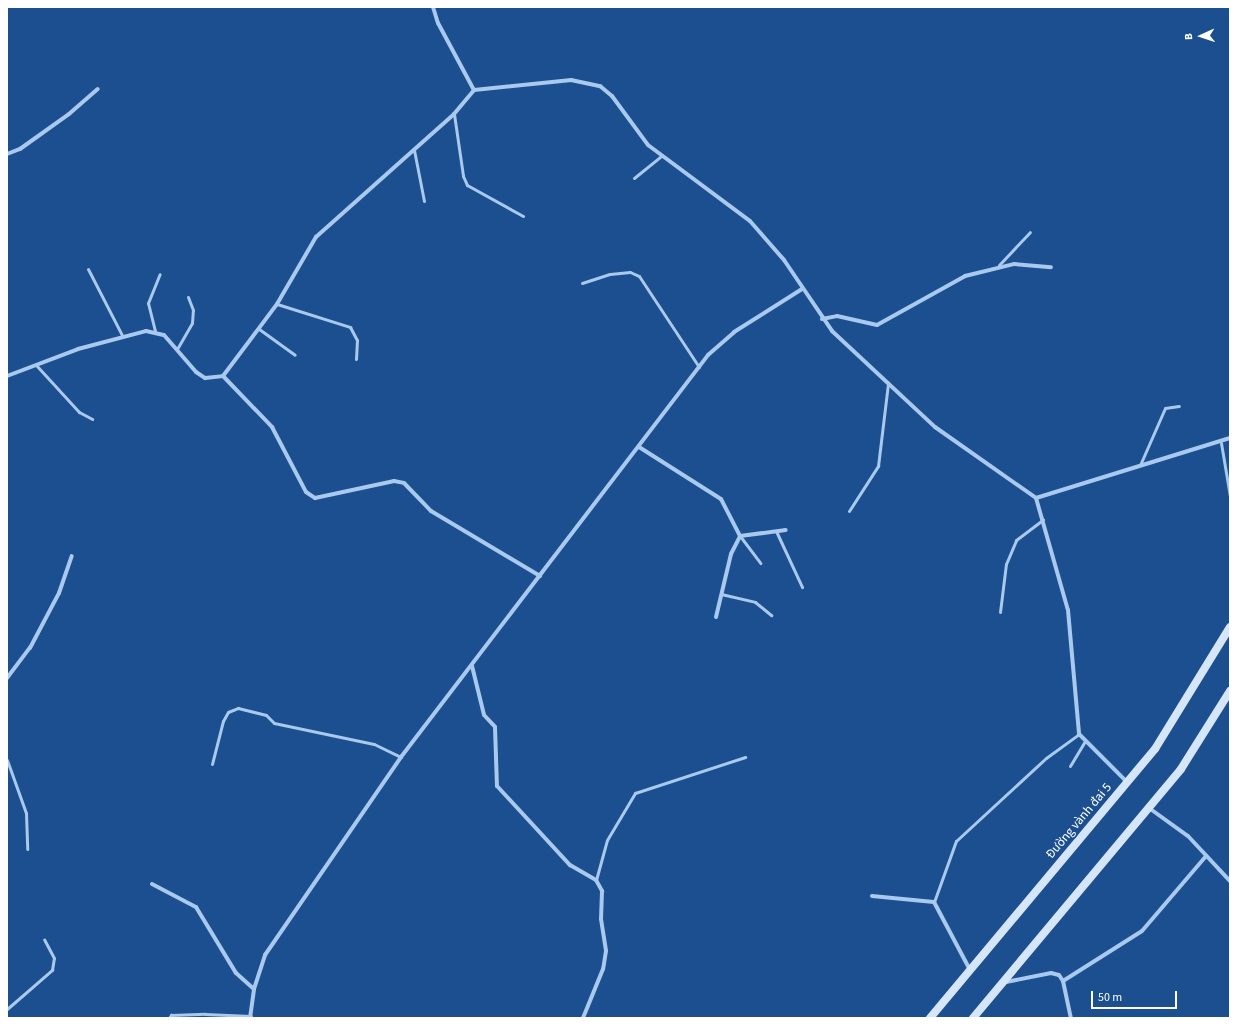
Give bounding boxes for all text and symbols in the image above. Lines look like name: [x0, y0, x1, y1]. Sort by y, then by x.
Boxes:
north arrow: [1181, 16, 1221, 56]
text: B: [1181, 33, 1196, 40]
street label: Đường vành đai 5: [1043, 780, 1115, 862]
scale bar: [1093, 983, 1179, 1009]
text: 50 m: [1098, 989, 1122, 1006]

